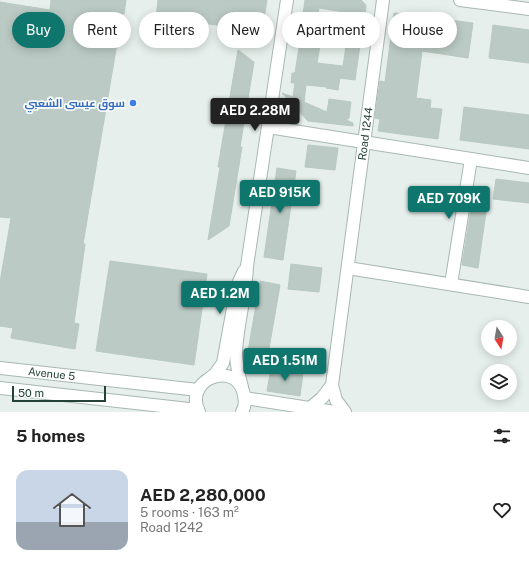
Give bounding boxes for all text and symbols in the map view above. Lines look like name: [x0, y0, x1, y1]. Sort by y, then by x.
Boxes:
chip: Buy: [12, 12, 65, 48]
chip: Rent: [73, 12, 131, 48]
chip: Filters: [139, 12, 209, 48]
chip: New: [217, 12, 274, 48]
chip: Apartment: [282, 12, 380, 48]
chip: House: [388, 12, 457, 48]
place label: سوق عيسى الشعبي: [24, 97, 125, 113]
marker: سوق عيسى الشعبي: [128, 98, 138, 108]
pin: AED 2.28M: [209, 98, 301, 132]
text: AED 2.28M: [220, 103, 290, 118]
street label: Road 1244: [356, 106, 375, 161]
pin: AED 915K: [239, 180, 321, 214]
text: AED 915K: [249, 185, 311, 200]
pin: AED 709K: [408, 186, 490, 220]
text: AED 709K: [417, 191, 481, 206]
pin: AED 1.2M: [179, 281, 261, 315]
text: AED 1.2M: [190, 286, 250, 301]
north arrow: [481, 320, 517, 356]
map controls: [481, 320, 517, 400]
pin: AED 1.51M: [239, 348, 331, 382]
text: AED 1.51M: [252, 353, 318, 368]
button: layers: [481, 364, 517, 400]
street label: Avenue 5: [27, 365, 76, 382]
scale bar: [12, 384, 106, 403]
text: 50 m: [18, 387, 44, 399]
icon: filters: [491, 425, 513, 447]
text: 5 homes: [16, 426, 85, 446]
text: AED 2,280,000: [140, 485, 266, 505]
icon: home: [48, 486, 96, 534]
icon: heart: [491, 499, 513, 521]
text: 5 rooms · 163 m²: [140, 505, 239, 520]
text: Road 1242: [140, 520, 203, 535]

